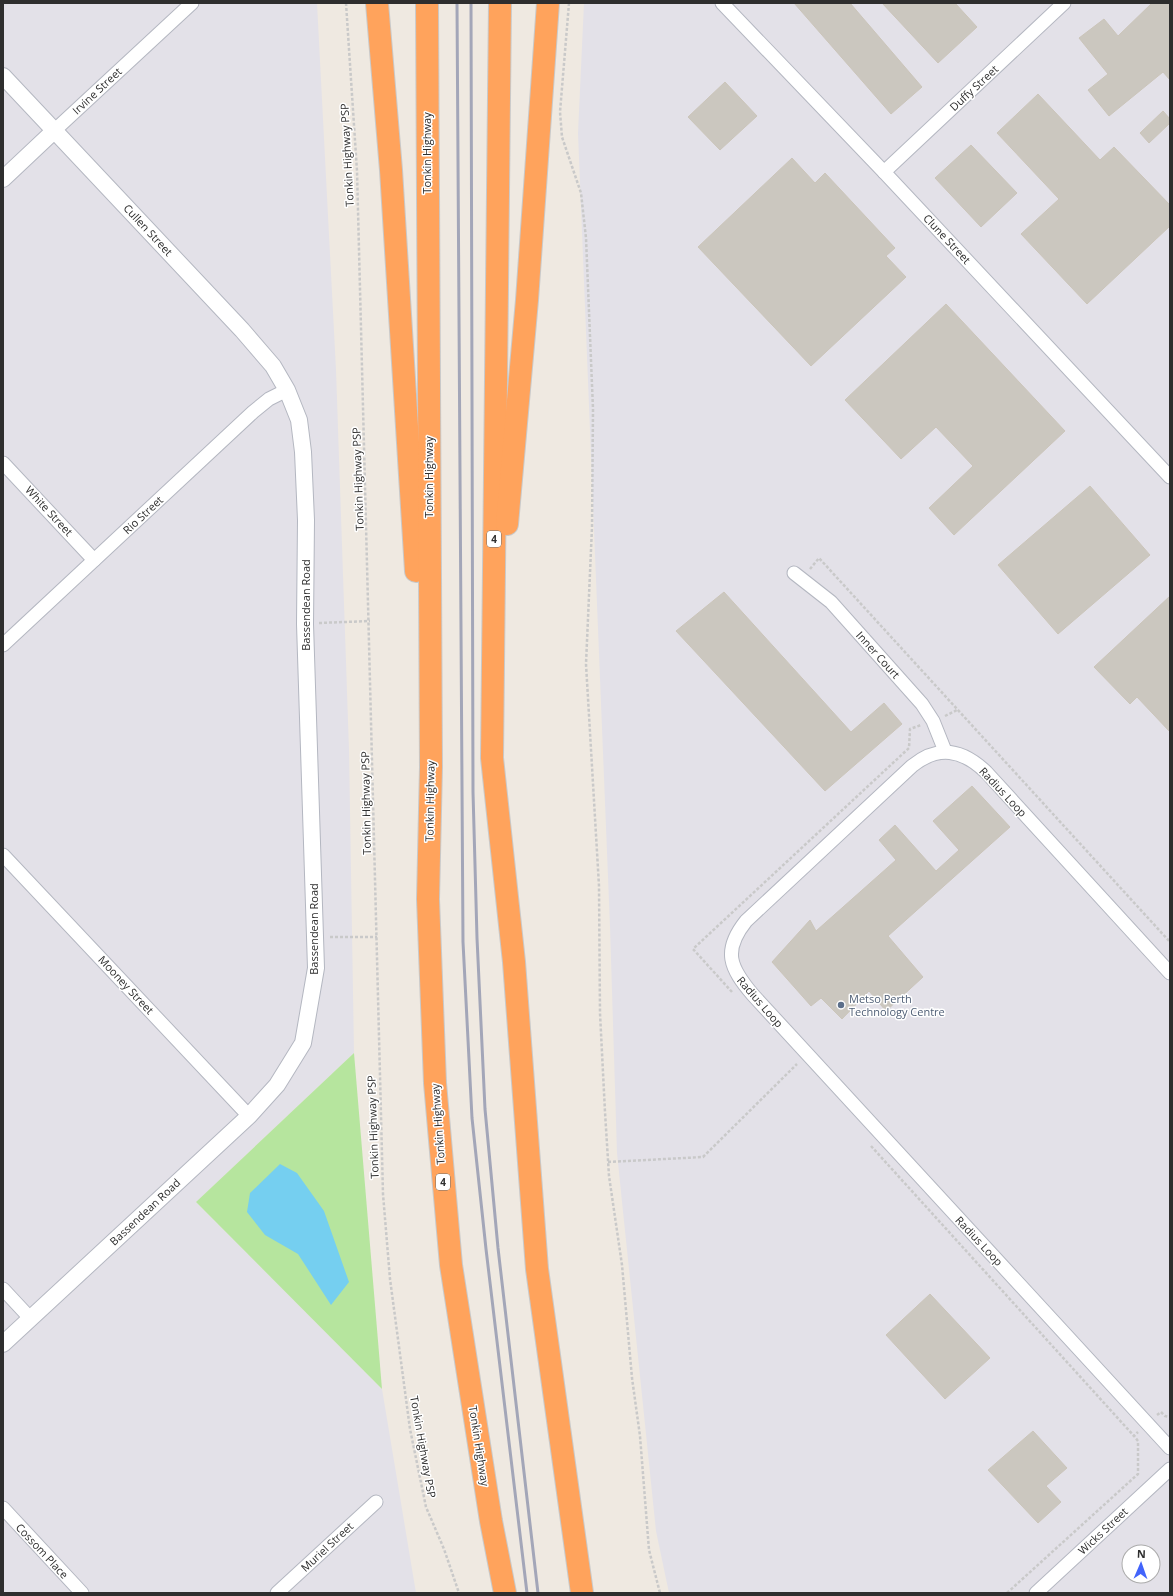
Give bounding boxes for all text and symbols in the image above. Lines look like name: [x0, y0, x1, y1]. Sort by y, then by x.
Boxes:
street label: Duffy Street: [946, 61, 1001, 114]
street label: Irvine Street: [69, 64, 125, 117]
street label: Tonkin Highway PSP: [336, 103, 357, 207]
street label: Tonkin Highway: [419, 112, 434, 194]
street label: Cullen Street: [120, 201, 176, 259]
street label: Clune Street: [920, 211, 974, 267]
street label: Tonkin Highway PSP: [348, 427, 367, 531]
street label: Tonkin Highway: [421, 436, 436, 518]
street label: White Street: [22, 482, 77, 539]
street label: Rio Street: [119, 492, 166, 537]
road number: 4: [487, 531, 501, 547]
street label: Bassendean Road: [298, 559, 313, 651]
street label: Inner Court: [853, 628, 904, 682]
street label: Tonkin Highway PSP: [357, 751, 374, 855]
street label: Tonkin Highway: [421, 760, 438, 842]
street label: Radius Loop: [976, 764, 1031, 820]
street label: Bassendean Road: [306, 883, 321, 975]
street label: Mooney Street: [95, 952, 158, 1017]
street label: Radius Loop: [734, 973, 787, 1031]
place label: Metso Perth Technology Centre: [849, 991, 945, 1019]
marker: Metso Perth Technology Centre: [836, 1000, 846, 1010]
street label: Tonkin Highway PSP: [363, 1075, 382, 1179]
street label: Tonkin Highway: [427, 1082, 448, 1165]
road number: 4: [436, 1174, 450, 1190]
street label: Bassendean Road: [106, 1175, 183, 1248]
street label: Radius Loop: [952, 1213, 1007, 1269]
street label: Tonkin Highway PSP: [407, 1395, 440, 1500]
street label: Tonkin Highway: [466, 1405, 493, 1488]
street label: Wicks Street: [1075, 1504, 1131, 1558]
street label: Muriel Street: [297, 1518, 356, 1575]
street label: Cossom Place: [13, 1520, 72, 1582]
north arrow: [1121, 1544, 1161, 1584]
text: N: [1137, 1546, 1146, 1561]

